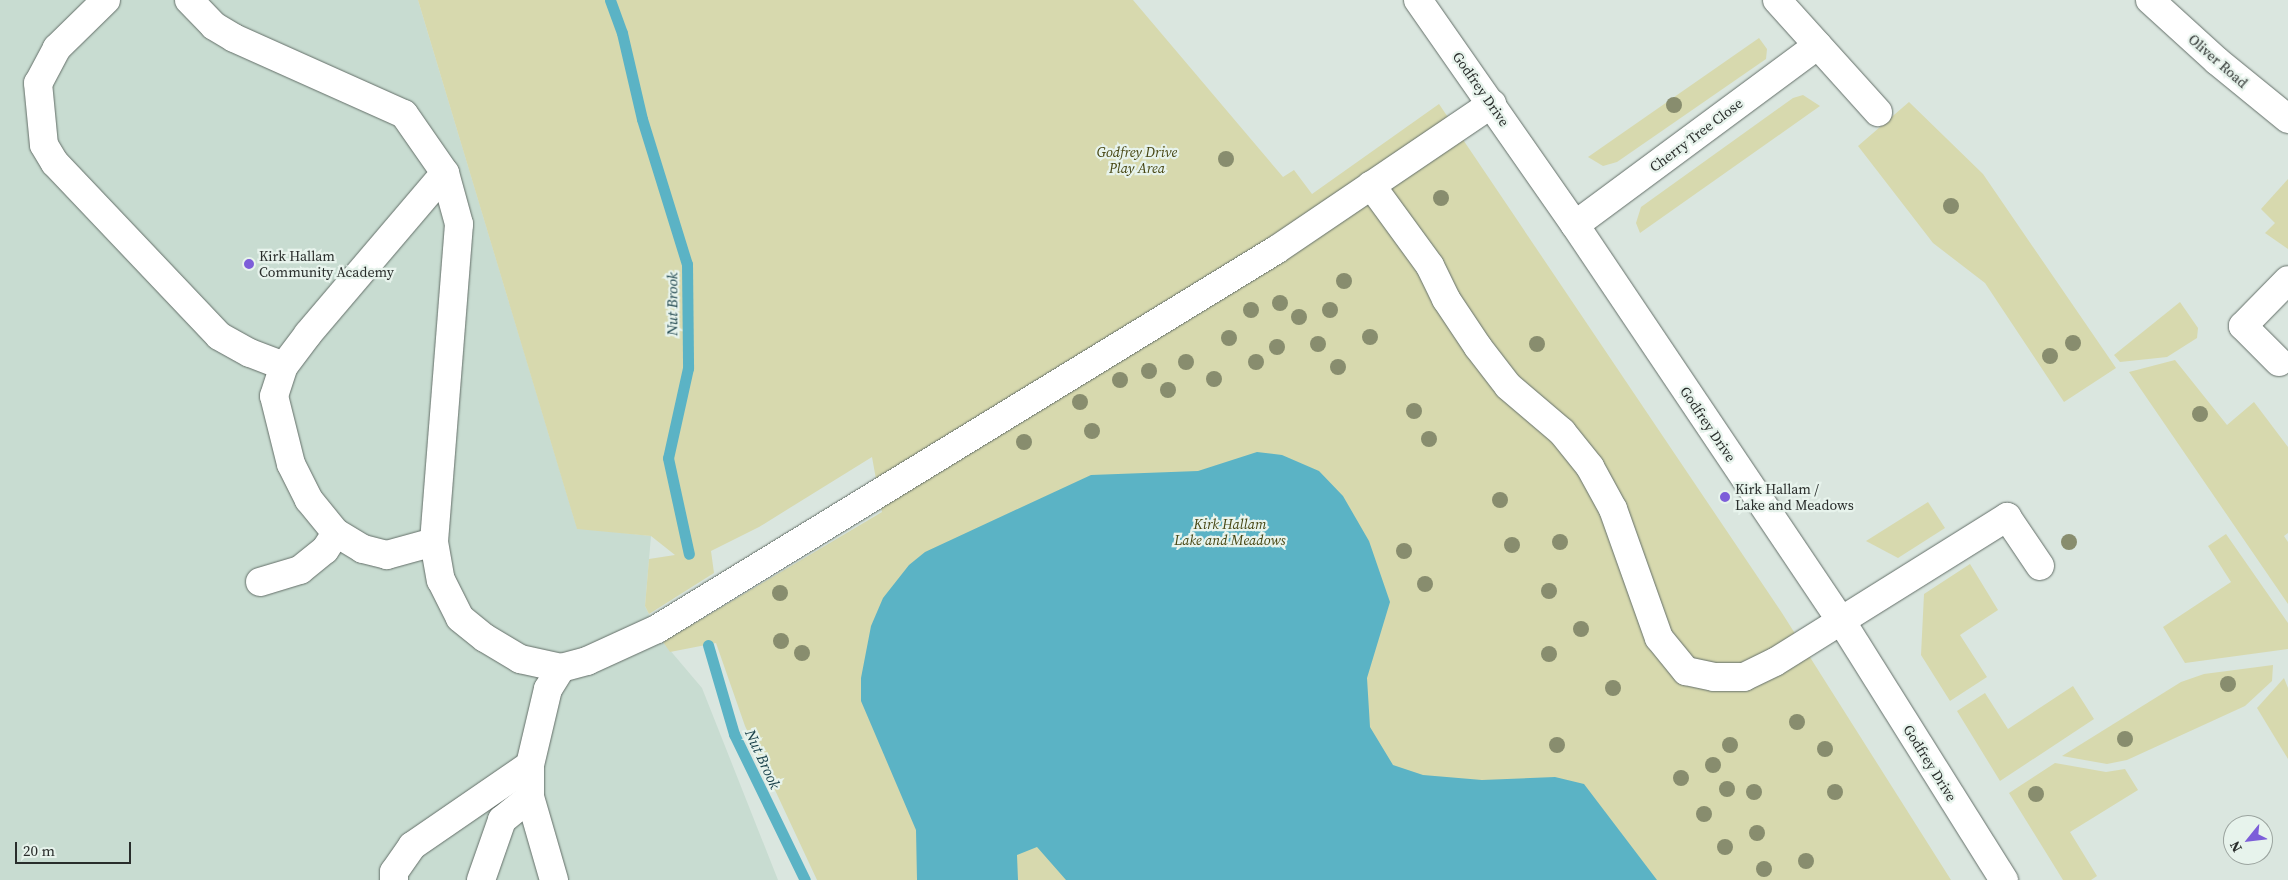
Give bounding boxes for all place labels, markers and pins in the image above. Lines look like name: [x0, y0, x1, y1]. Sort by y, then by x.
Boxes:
place label: Kirk Hallam Community Academy: [259, 248, 394, 280]
marker: Kirk Hallam Community Academy: [243, 258, 255, 270]
place label: Kirk Hallam / Lake and Meadows: [1735, 481, 1854, 514]
marker: Kirk Hallam / Lake and Meadows: [1719, 491, 1731, 503]

